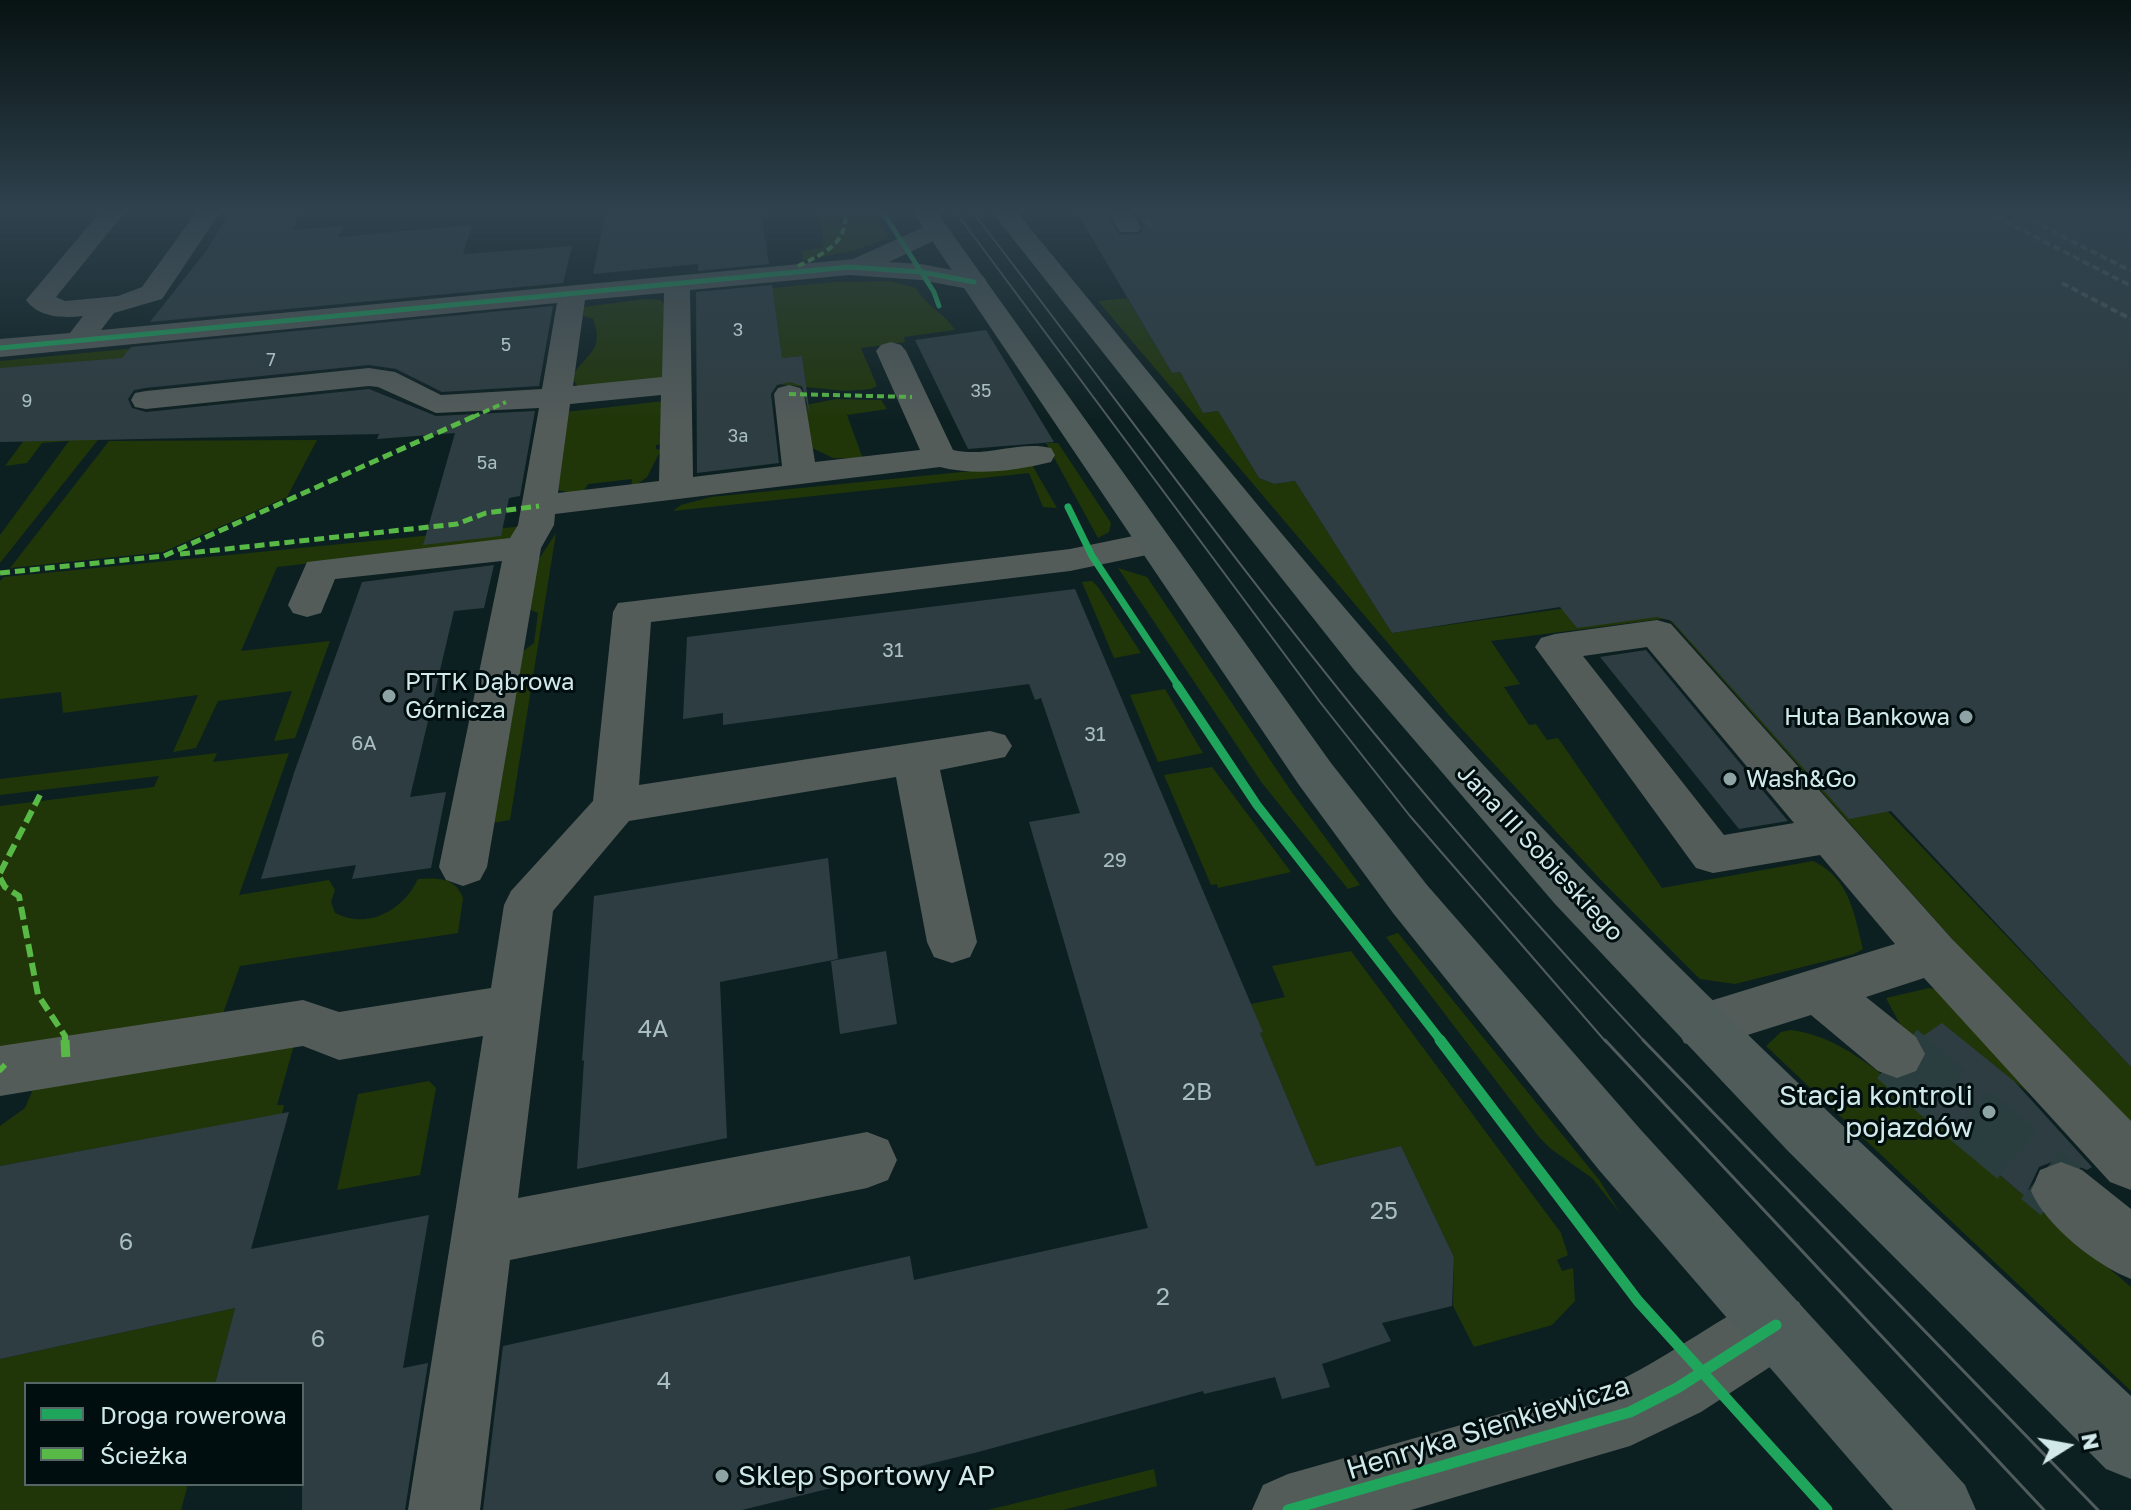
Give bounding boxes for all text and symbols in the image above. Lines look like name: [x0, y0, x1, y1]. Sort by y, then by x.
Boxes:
house number: 3: [733, 319, 743, 341]
house number: 5: [501, 334, 511, 356]
house number: 7: [266, 349, 276, 371]
house number: 35: [971, 380, 991, 402]
house number: 9: [22, 390, 32, 412]
house number: 3a: [728, 425, 748, 447]
house number: 5a: [477, 452, 497, 474]
house number: 31: [882, 639, 904, 663]
place label: PTTK Dąbrowa Górnicza: [405, 668, 575, 724]
marker: PTTK Dąbrowa Górnicza: [380, 687, 398, 705]
place label: Huta Bankowa: [1784, 703, 1950, 731]
marker: Huta Bankowa: [1957, 708, 1975, 726]
house number: 31: [1084, 723, 1106, 747]
house number: 6A: [351, 732, 377, 756]
street label: Jana III Sobieskiego: [1451, 759, 1629, 947]
place label: Wash&Go: [1746, 765, 1857, 793]
marker: Wash&Go: [1721, 770, 1739, 788]
house number: 29: [1103, 849, 1127, 873]
house number: 4A: [638, 1015, 668, 1043]
house number: 2B: [1182, 1078, 1212, 1106]
place label: Stacja kontroli pojazdów: [1779, 1079, 1973, 1145]
marker: Stacja kontroli pojazdów: [1980, 1103, 1998, 1121]
house number: 25: [1370, 1197, 1398, 1225]
house number: 6: [119, 1228, 133, 1256]
house number: 2: [1156, 1283, 1170, 1311]
house number: 6: [311, 1325, 325, 1353]
house number: 4: [657, 1367, 671, 1395]
street label: Henryka Sienkiewicza: [1342, 1369, 1634, 1487]
legend: [24, 1382, 304, 1486]
text: Droga rowerowa: [100, 1400, 287, 1429]
north arrow: [2027, 1406, 2107, 1486]
text: N: [2076, 1431, 2106, 1452]
text: Ścieżka: [100, 1440, 188, 1469]
place label: Sklep Sportowy AP: [738, 1459, 995, 1493]
marker: Sklep Sportowy AP: [713, 1467, 731, 1485]

